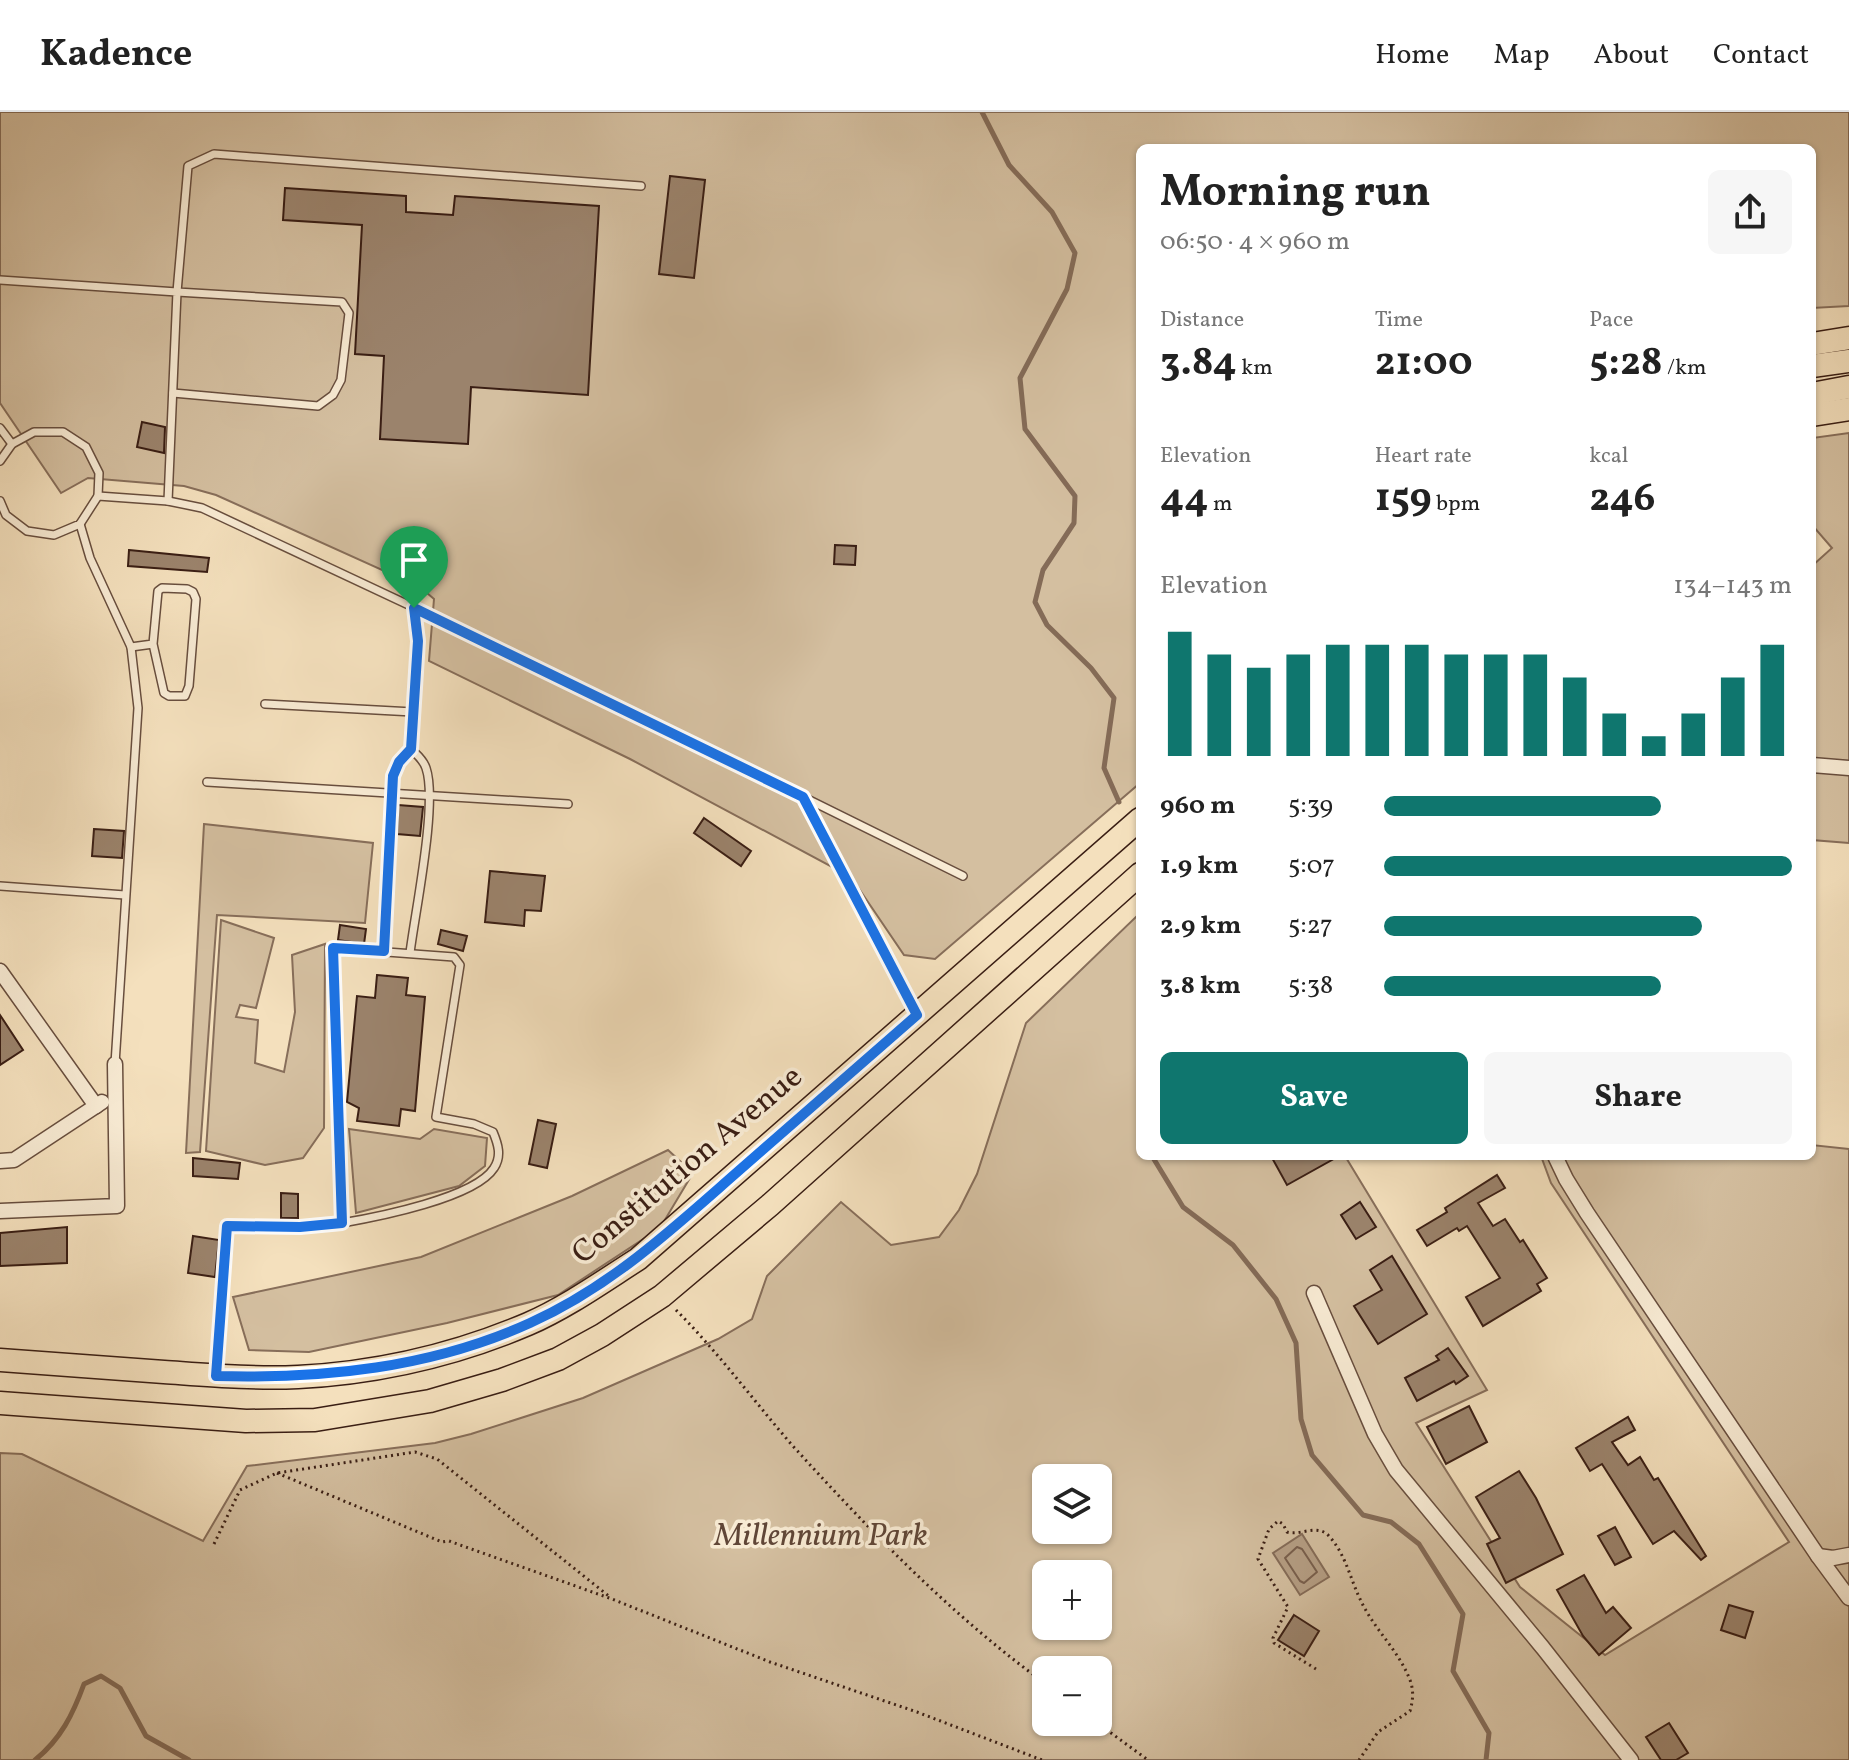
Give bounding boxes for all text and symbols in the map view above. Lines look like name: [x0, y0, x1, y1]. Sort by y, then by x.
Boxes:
text: Kadence: [40, 29, 192, 82]
text: Home: [1375, 36, 1449, 75]
text: Map: [1493, 36, 1549, 75]
text: About: [1593, 36, 1669, 75]
text: Contact: [1713, 36, 1809, 75]
text: Morning run: [1160, 163, 1431, 224]
button: share: [1708, 170, 1792, 254]
text: 06:50 · 4 × 960 m: [1160, 224, 1350, 260]
text: Distance: [1160, 305, 1244, 336]
text: Time: [1375, 305, 1423, 336]
text: Pace: [1589, 305, 1633, 336]
text: 3.84: [1160, 336, 1237, 392]
text: 21:00: [1375, 336, 1473, 392]
text: 5:28: [1589, 336, 1663, 392]
text: km: [1237, 353, 1273, 384]
text: /km: [1663, 353, 1706, 384]
text: Elevation: [1160, 441, 1251, 472]
text: Heart rate: [1375, 441, 1472, 472]
text: kcal: [1589, 441, 1628, 472]
text: 44: [1160, 472, 1208, 528]
text: 159: [1375, 472, 1432, 528]
text: 246: [1589, 472, 1656, 528]
text: m: [1208, 489, 1232, 520]
text: bpm: [1432, 489, 1480, 520]
pin: [380, 526, 448, 608]
icon: arrive: [392, 538, 436, 582]
text: Elevation: [1160, 568, 1268, 604]
text: 134–143 m: [1673, 568, 1792, 604]
text: 960 m: [1160, 788, 1235, 824]
text: 5:39: [1288, 788, 1333, 824]
text: 1.9 km: [1160, 848, 1238, 884]
text: 5:07: [1288, 848, 1335, 884]
text: 2.9 km: [1160, 908, 1241, 944]
text: 5:27: [1288, 908, 1333, 944]
text: 3.8 km: [1160, 968, 1241, 1004]
text: 5:38: [1288, 968, 1333, 1004]
button: Save: [1160, 1052, 1468, 1144]
button: Share: [1484, 1052, 1792, 1144]
street label: Constitution Avenue: [563, 1056, 813, 1276]
map controls: [1032, 1464, 1112, 1736]
button: layers: [1032, 1464, 1112, 1544]
park label: Millennium Park: [714, 1515, 928, 1559]
button: +: [1032, 1560, 1112, 1640]
button: −: [1032, 1656, 1112, 1736]

